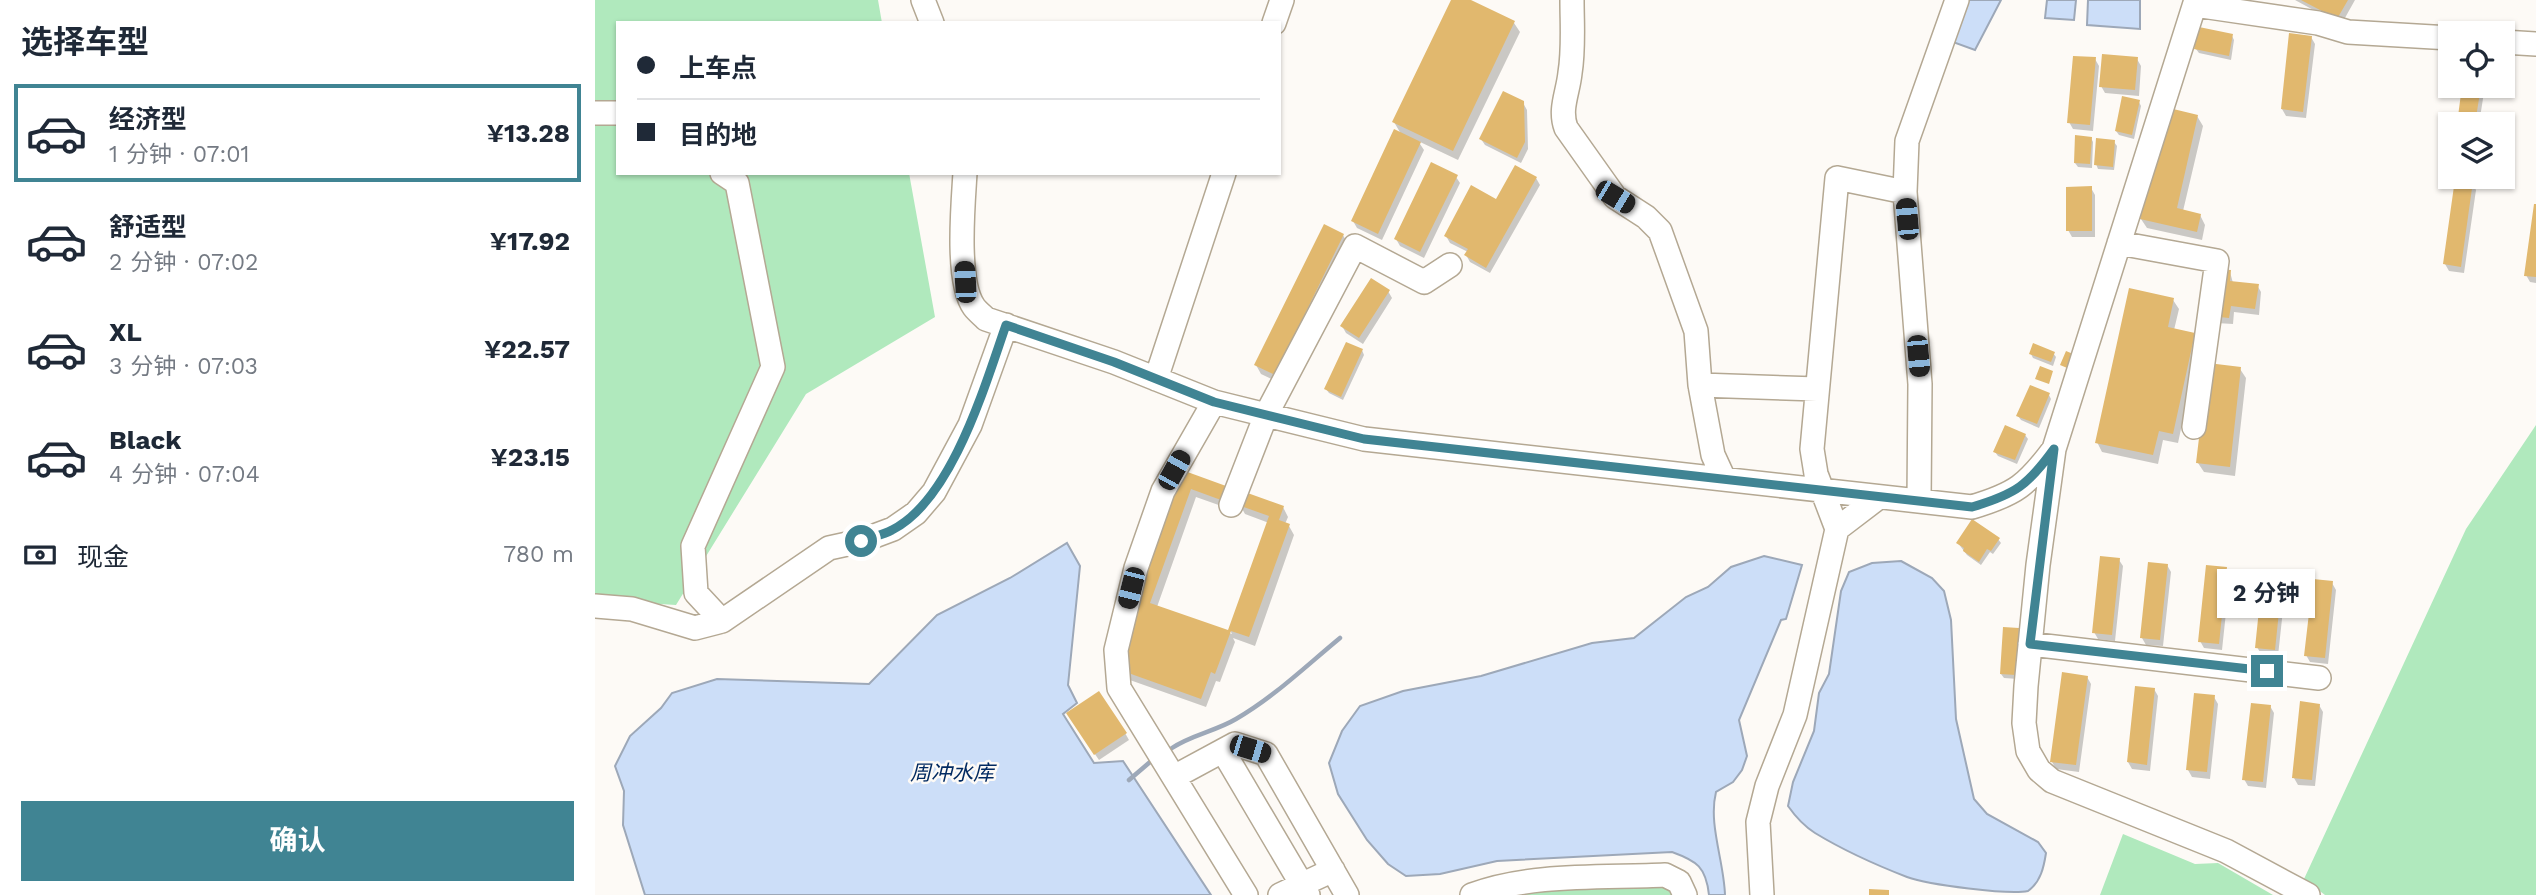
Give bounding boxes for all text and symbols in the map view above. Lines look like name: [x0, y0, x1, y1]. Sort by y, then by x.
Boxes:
map controls: [2438, 21, 2515, 189]
button: locate: [2438, 21, 2515, 98]
text: 选择车型: [21, 23, 149, 61]
text: 上车点: [679, 53, 757, 83]
icon: car: [25, 102, 88, 165]
text: 经济型: [109, 104, 187, 134]
button: layers: [2438, 112, 2515, 189]
text: ¥13.28: [487, 118, 570, 148]
text: 目的地: [679, 120, 757, 150]
text: 1 分钟 · 07:01: [109, 141, 250, 168]
car: [1592, 177, 1639, 217]
car: [1895, 197, 1920, 241]
icon: car: [25, 210, 88, 273]
text: 舒适型: [109, 212, 187, 242]
text: ¥17.92: [490, 226, 570, 256]
text: 2 分钟 · 07:02: [109, 249, 258, 276]
car: [954, 260, 977, 304]
text: XL: [109, 317, 142, 347]
icon: car: [25, 318, 88, 381]
text: ¥22.57: [484, 334, 570, 364]
car: [1906, 334, 1931, 378]
text: 3 分钟 · 07:03: [109, 353, 258, 380]
text: Black: [109, 425, 181, 455]
icon: car: [25, 426, 88, 489]
text: ¥23.15: [490, 442, 570, 472]
car: [1155, 447, 1194, 493]
text: 4 分钟 · 07:04: [109, 461, 260, 488]
route start: [845, 525, 877, 557]
icon: cash: [21, 536, 59, 574]
text: 780 m: [503, 541, 574, 568]
text: 现金: [77, 542, 129, 572]
car: [1116, 565, 1147, 611]
callout: 2 分钟: [2218, 570, 2316, 618]
text: 2 分钟: [2233, 580, 2299, 607]
route end: [2251, 655, 2283, 687]
car: [1227, 733, 1274, 765]
water label: 周冲水库: [910, 760, 997, 785]
button: 确认: [21, 801, 574, 881]

